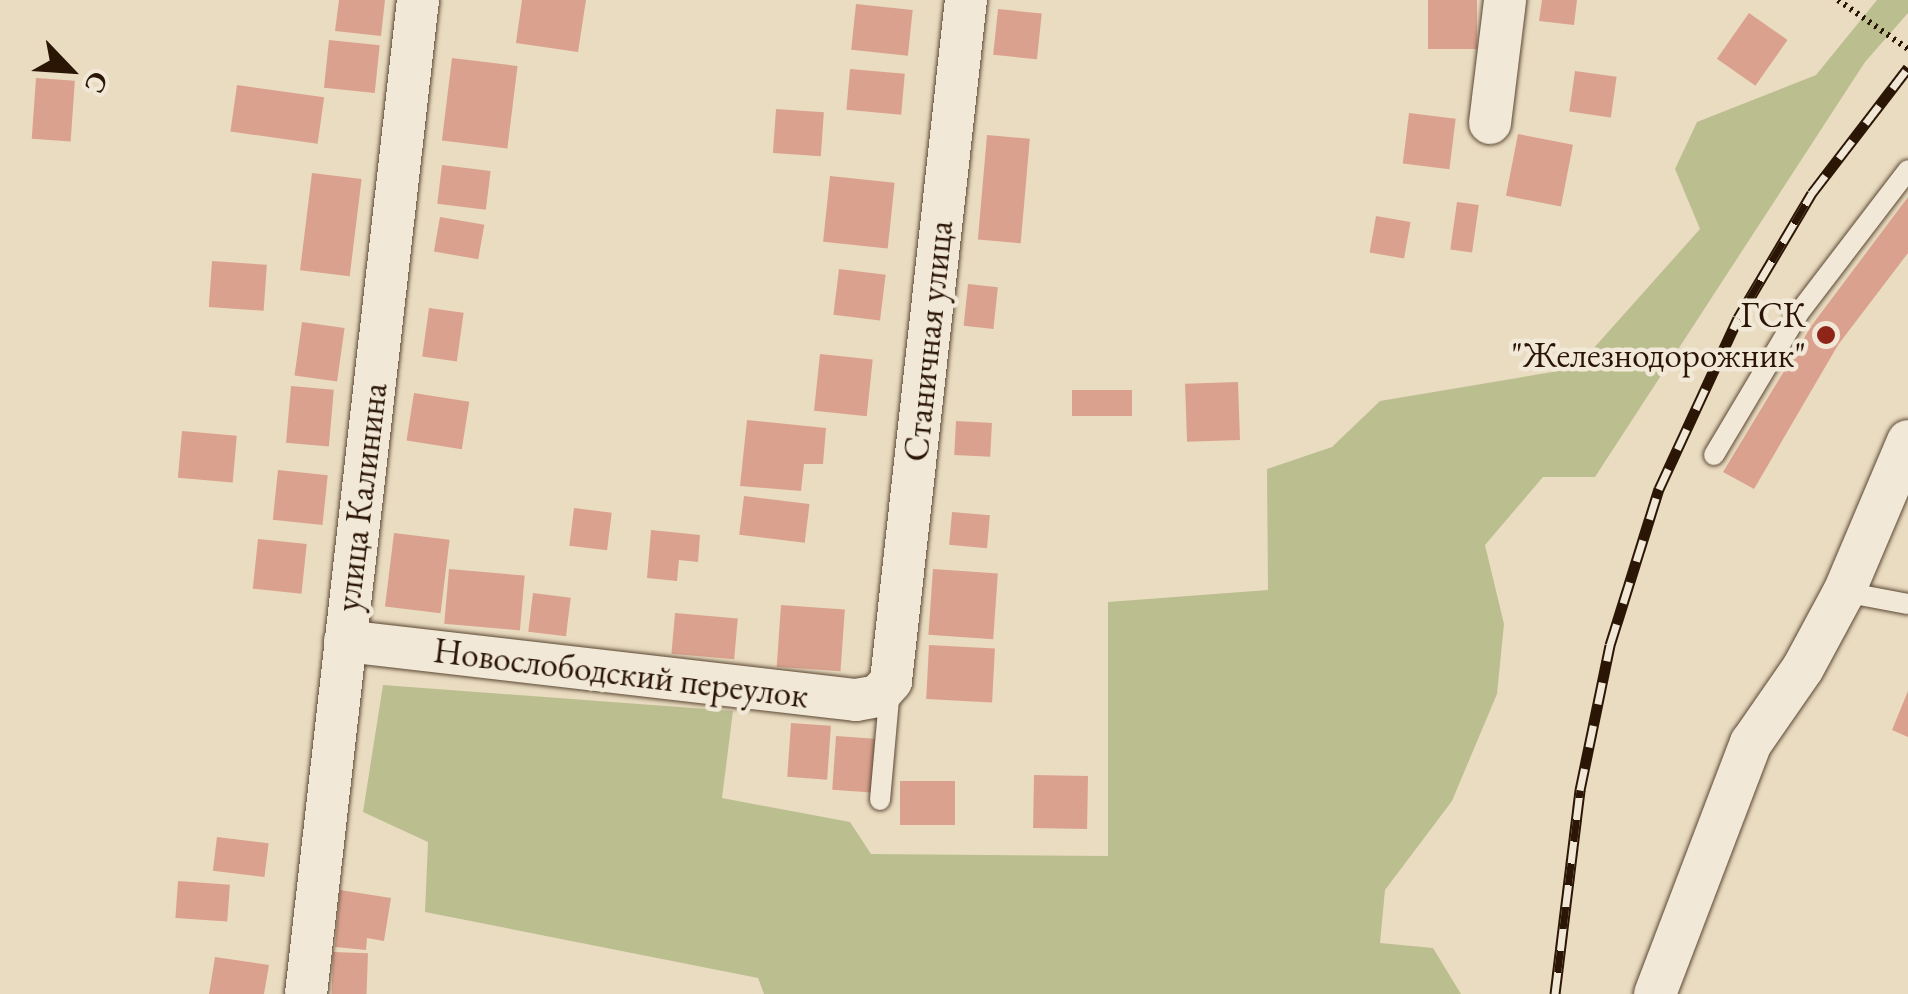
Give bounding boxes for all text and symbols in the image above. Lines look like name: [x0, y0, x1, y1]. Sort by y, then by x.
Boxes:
north arrow: [20, 20, 120, 120]
text: С: [77, 66, 118, 99]
street label: Станичная улица: [894, 218, 962, 464]
place label: ГСК "Железнодорожник": [1511, 294, 1806, 376]
marker: ГСК "Железнодорожник": [1815, 324, 1837, 346]
street label: улица Калинина: [326, 380, 396, 614]
street label: Новослободский переулок: [431, 629, 811, 717]

